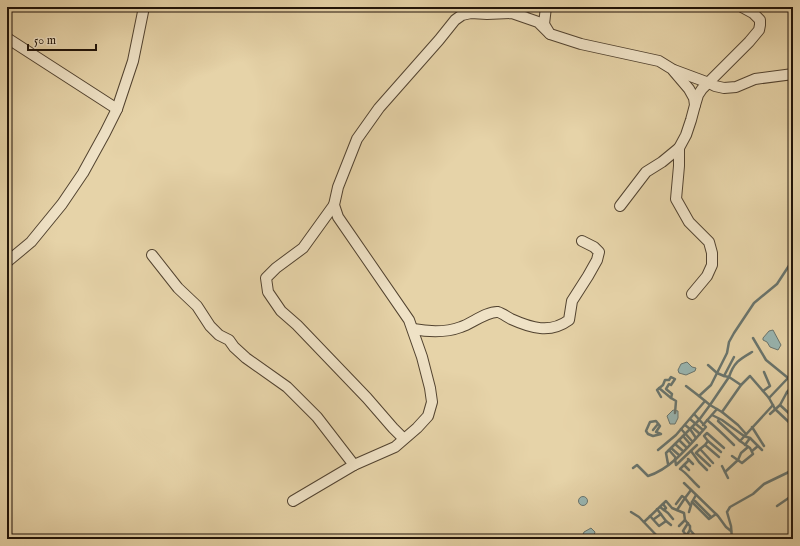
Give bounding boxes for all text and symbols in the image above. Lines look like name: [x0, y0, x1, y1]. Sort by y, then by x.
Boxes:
scale bar: [28, 26, 96, 52]
text: 50 m: [34, 33, 56, 48]

